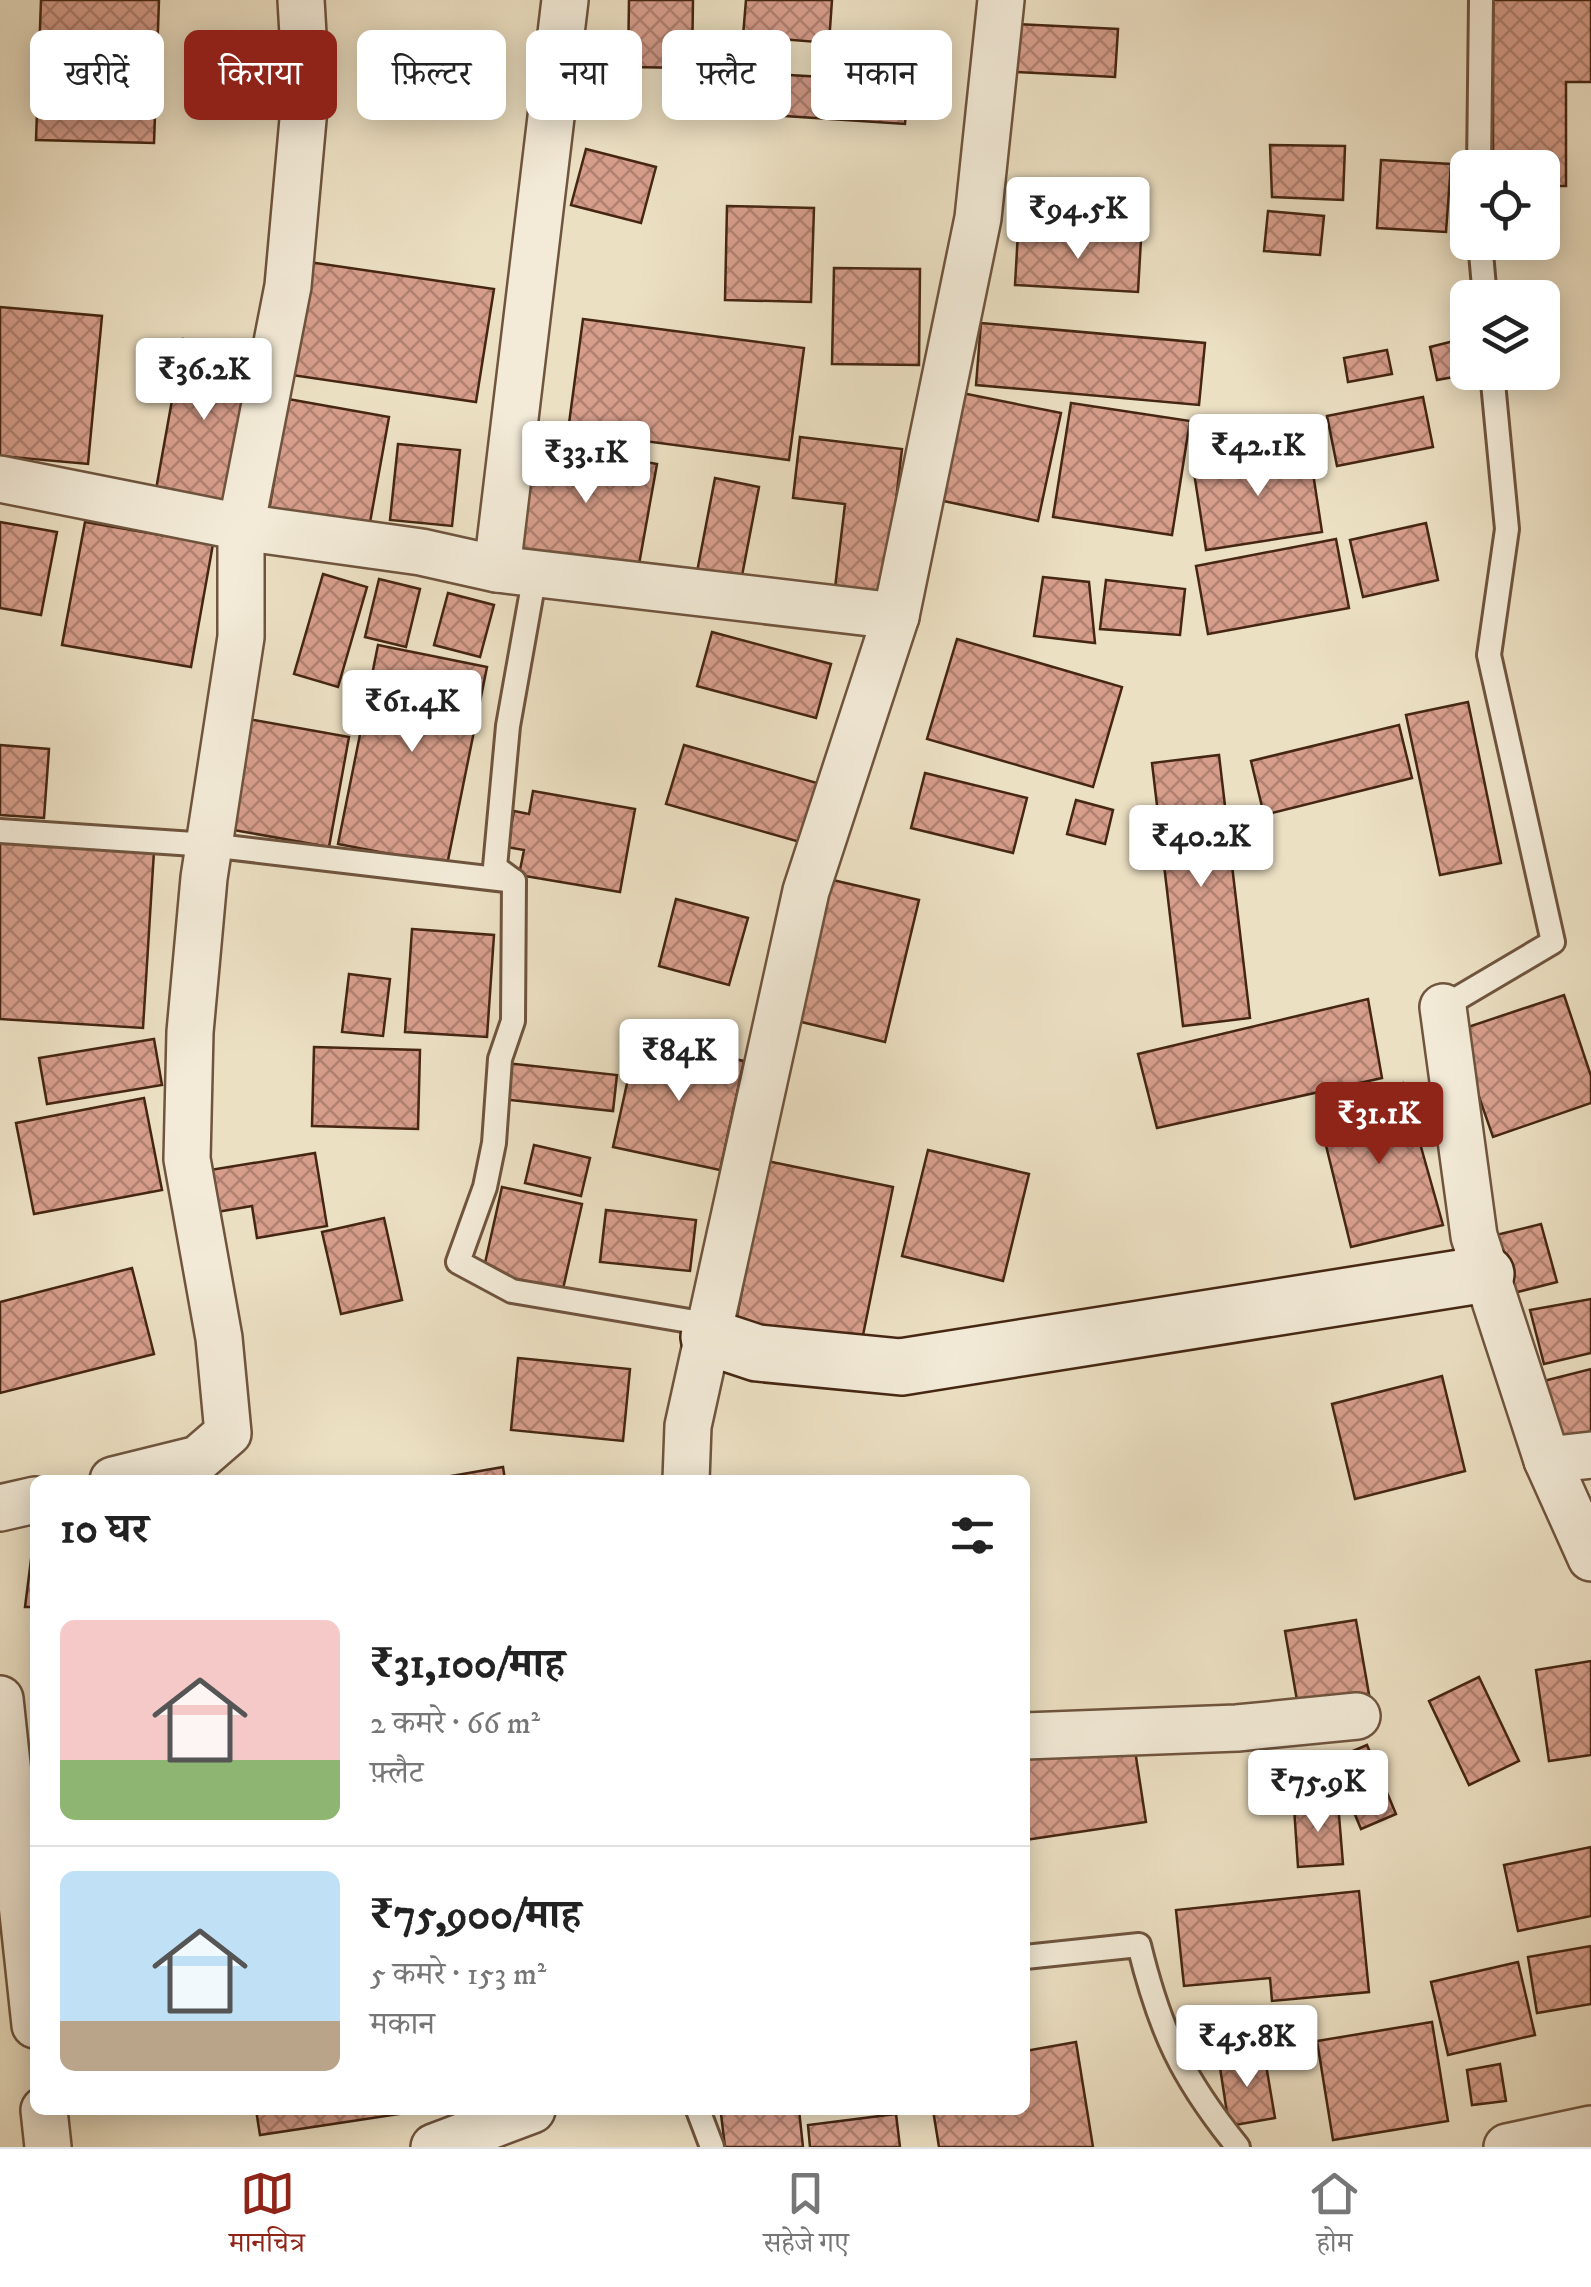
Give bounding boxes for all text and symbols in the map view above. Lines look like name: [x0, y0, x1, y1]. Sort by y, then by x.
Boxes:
chip: खरीदें: [30, 30, 164, 120]
chip: किराया: [184, 30, 337, 120]
chip: फ़िल्टर: [357, 30, 506, 120]
chip: नया: [526, 30, 642, 120]
chip: फ़्लैट: [662, 30, 791, 120]
chip: मकान: [811, 30, 952, 120]
map controls: [1450, 150, 1560, 390]
button: locate: [1450, 150, 1560, 260]
pin: ₹94.5K: [997, 177, 1159, 262]
text: ₹94.5K: [1029, 189, 1127, 229]
button: layers: [1450, 280, 1560, 390]
pin: ₹36.2K: [123, 338, 285, 423]
text: ₹36.2K: [158, 350, 250, 390]
pin: ₹42.1K: [1177, 414, 1339, 499]
pin: ₹33.1K: [505, 421, 667, 506]
text: ₹42.1K: [1211, 426, 1305, 466]
text: ₹33.1K: [544, 433, 628, 473]
pin: ₹61.4K: [331, 670, 493, 755]
text: ₹61.4K: [364, 682, 460, 722]
pin: ₹40.2K: [1120, 805, 1282, 890]
text: ₹40.2K: [1151, 817, 1251, 857]
pin: ₹84K: [620, 1019, 738, 1104]
text: ₹84K: [641, 1031, 717, 1071]
pin: ₹31.1K: [1298, 1082, 1460, 1167]
text: ₹31.1K: [1337, 1094, 1421, 1134]
text: 10 घर: [60, 1504, 149, 1556]
icon: filters: [945, 1508, 1000, 1563]
text: ₹31,100/माह: [370, 1639, 565, 1691]
icon: home: [140, 1660, 260, 1780]
text: 2 कमरे · 66 m²: [370, 1704, 540, 1744]
pin: ₹75.9K: [1237, 1750, 1399, 1835]
text: फ़्लैट: [370, 1754, 423, 1794]
text: ₹75.9K: [1270, 1762, 1366, 1802]
text: ₹75,900/माह: [370, 1890, 581, 1942]
icon: home: [140, 1911, 260, 2031]
text: 5 कमरे · 153 m²: [370, 1955, 546, 1995]
text: मकान: [370, 2005, 435, 2045]
pin: ₹45.8K: [1166, 2005, 1328, 2090]
text: ₹45.8K: [1198, 2017, 1296, 2057]
tab: मानचित्र: [229, 2166, 305, 2270]
tab: सहेजे गए: [763, 2166, 849, 2270]
tab: होम: [1307, 2166, 1362, 2270]

